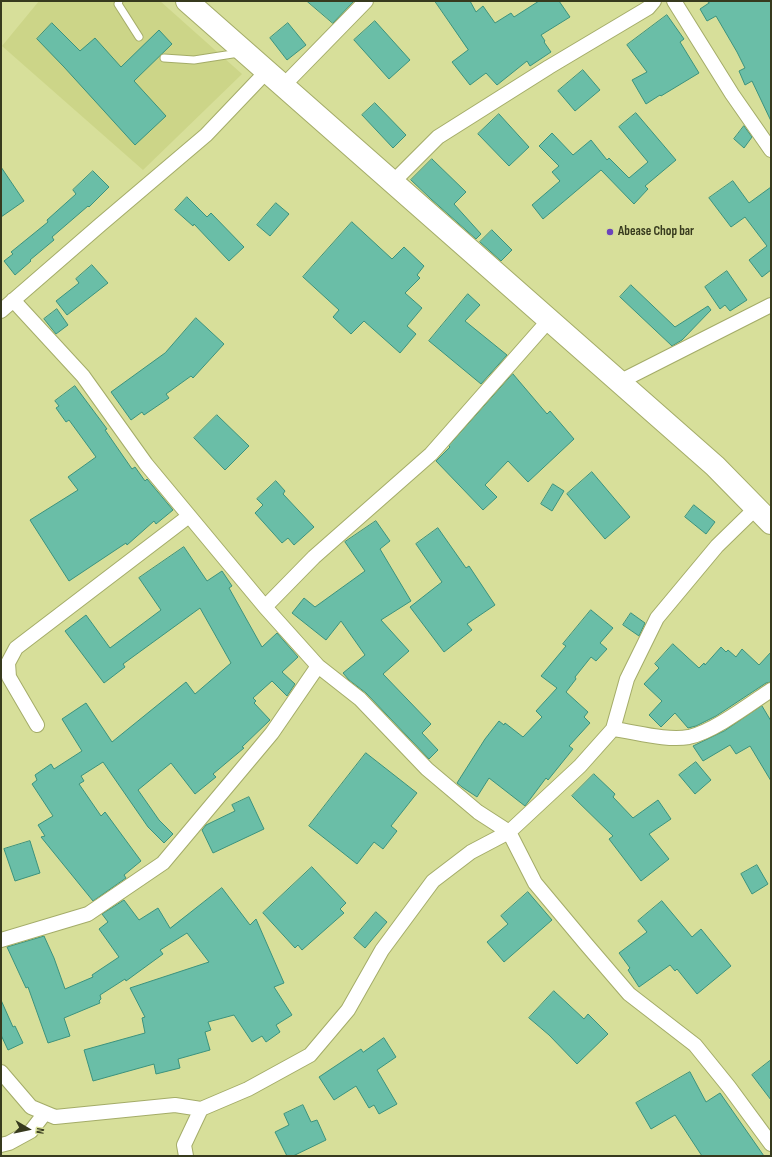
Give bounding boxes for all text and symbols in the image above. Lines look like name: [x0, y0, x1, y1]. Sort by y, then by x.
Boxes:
place label: Abease Chop bar: [618, 224, 694, 240]
marker: Abease Chop bar: [605, 227, 615, 237]
north arrow: [8, 1109, 48, 1149]
text: N: [33, 1127, 47, 1135]

